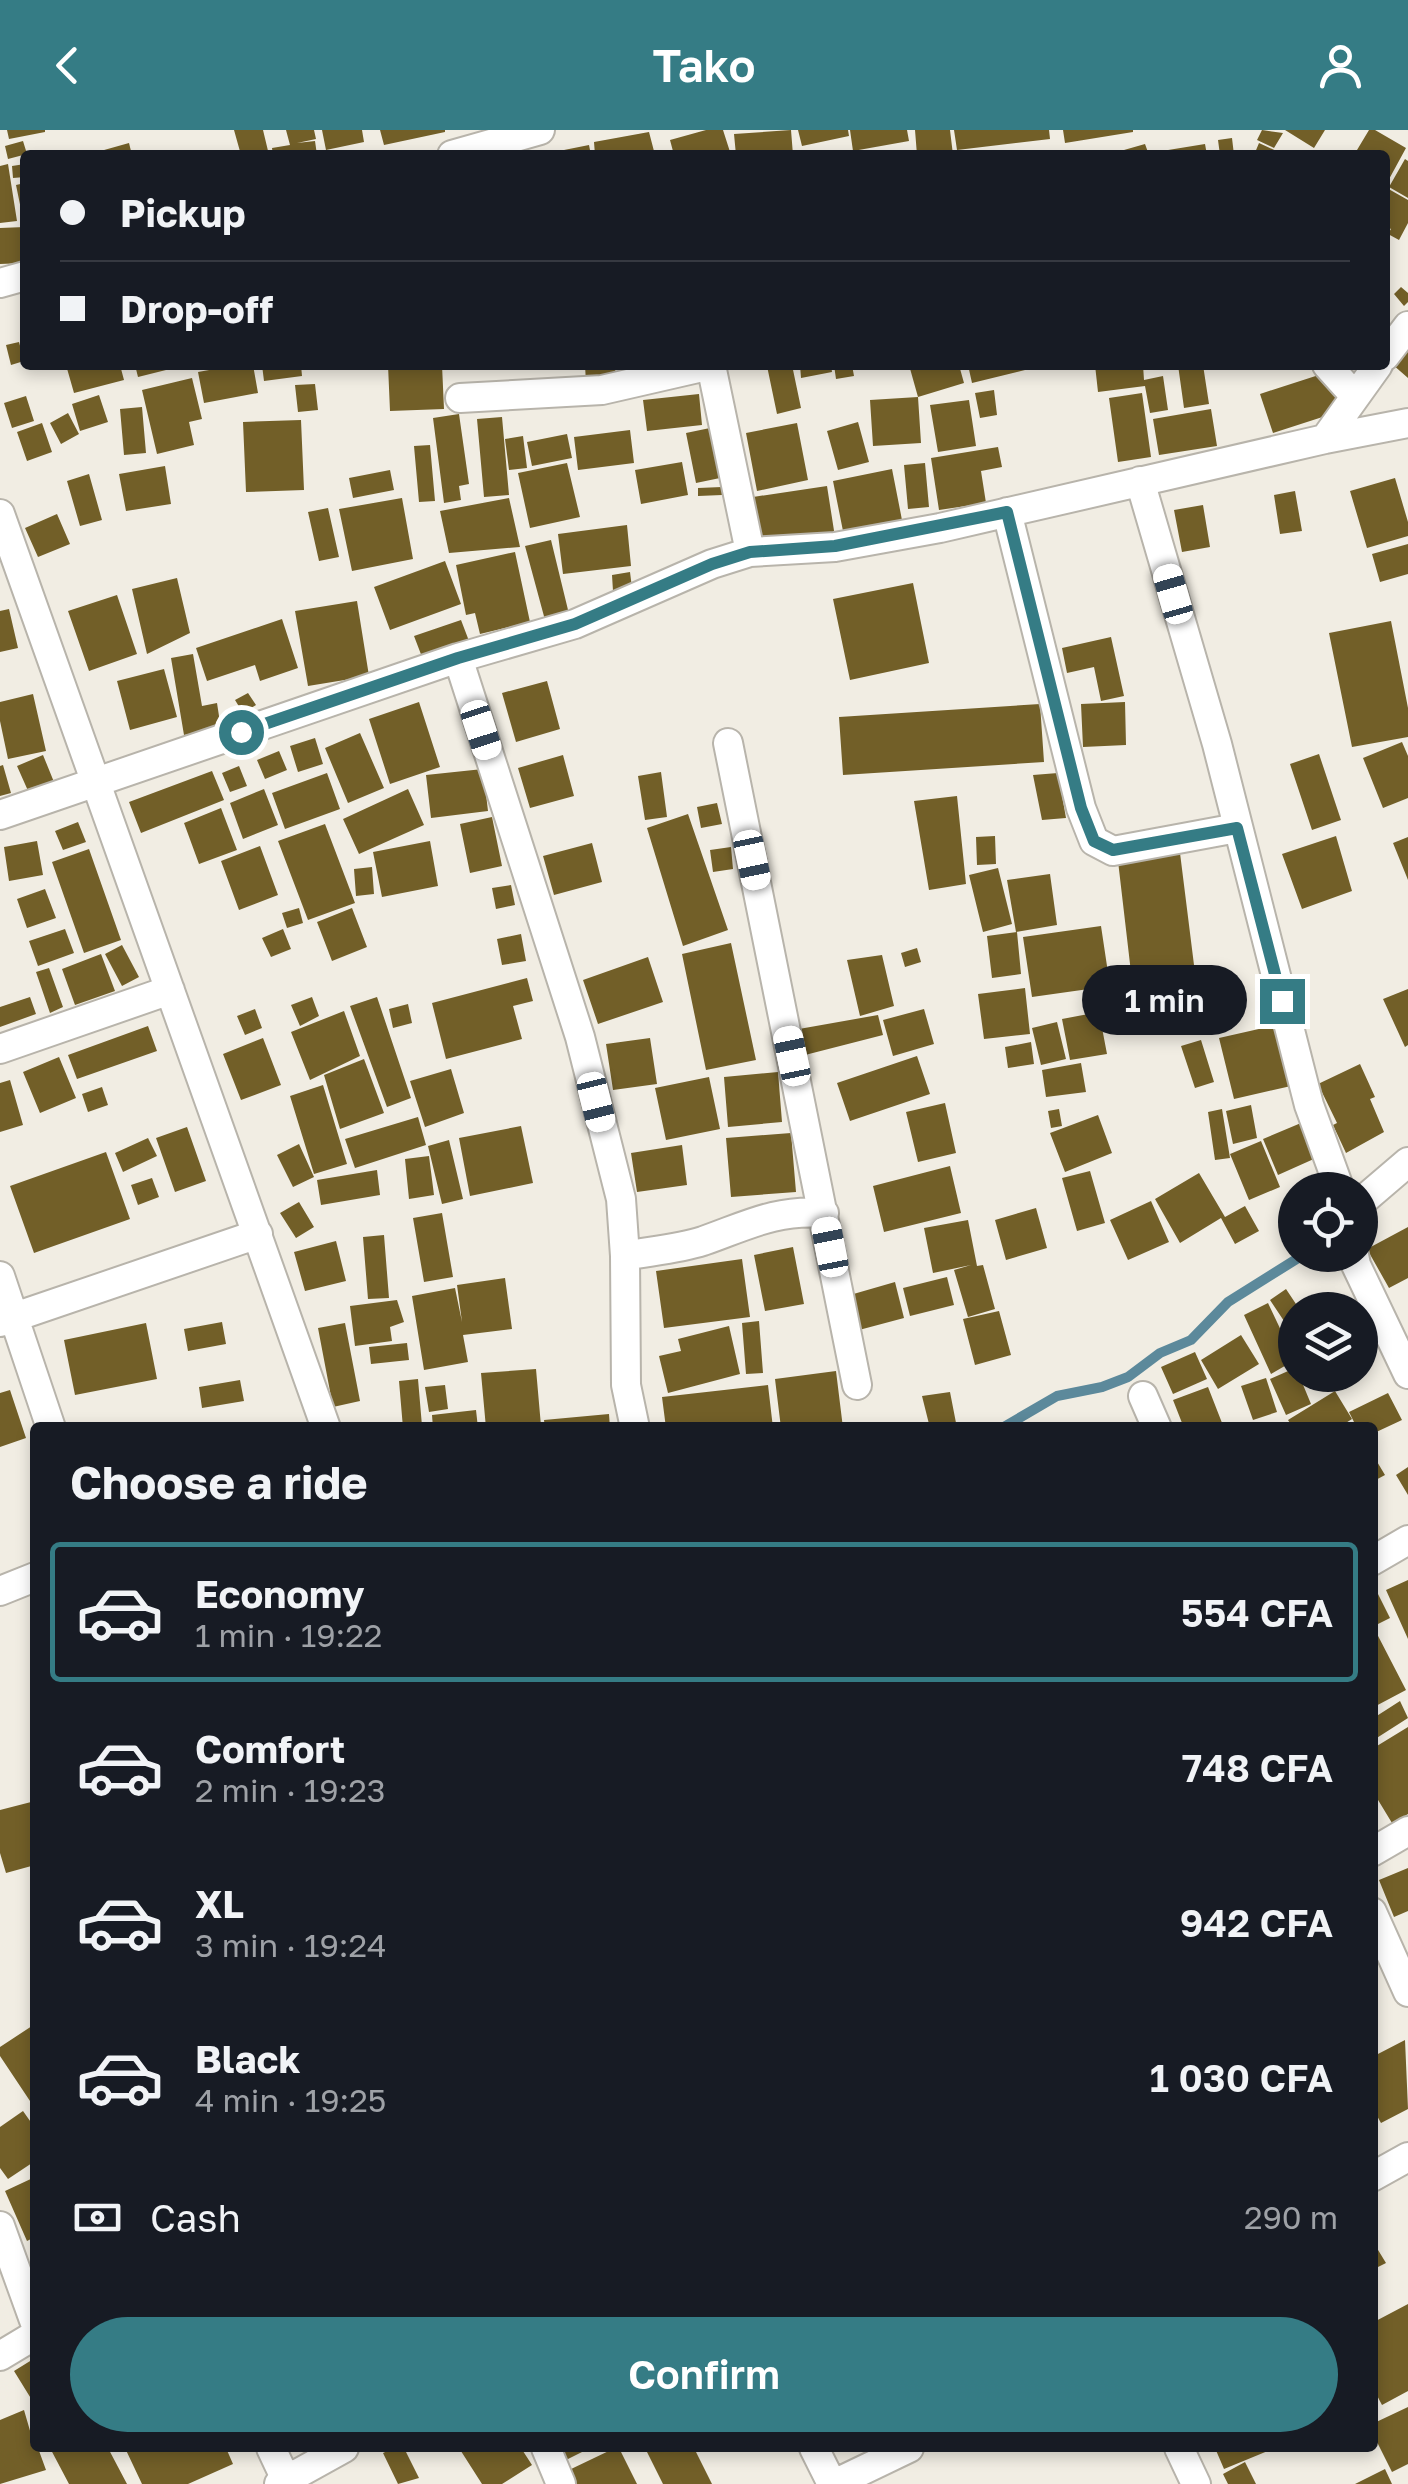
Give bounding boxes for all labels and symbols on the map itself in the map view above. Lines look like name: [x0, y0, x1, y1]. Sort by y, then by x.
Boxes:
car: [1150, 561, 1196, 627]
car: [457, 697, 505, 763]
route start: [219, 710, 264, 755]
car: [731, 828, 773, 892]
callout: 1 min: [1082, 966, 1247, 1036]
route end: [1260, 979, 1305, 1024]
car: [771, 1024, 813, 1088]
car: [574, 1069, 618, 1135]
car: [810, 1215, 850, 1279]

